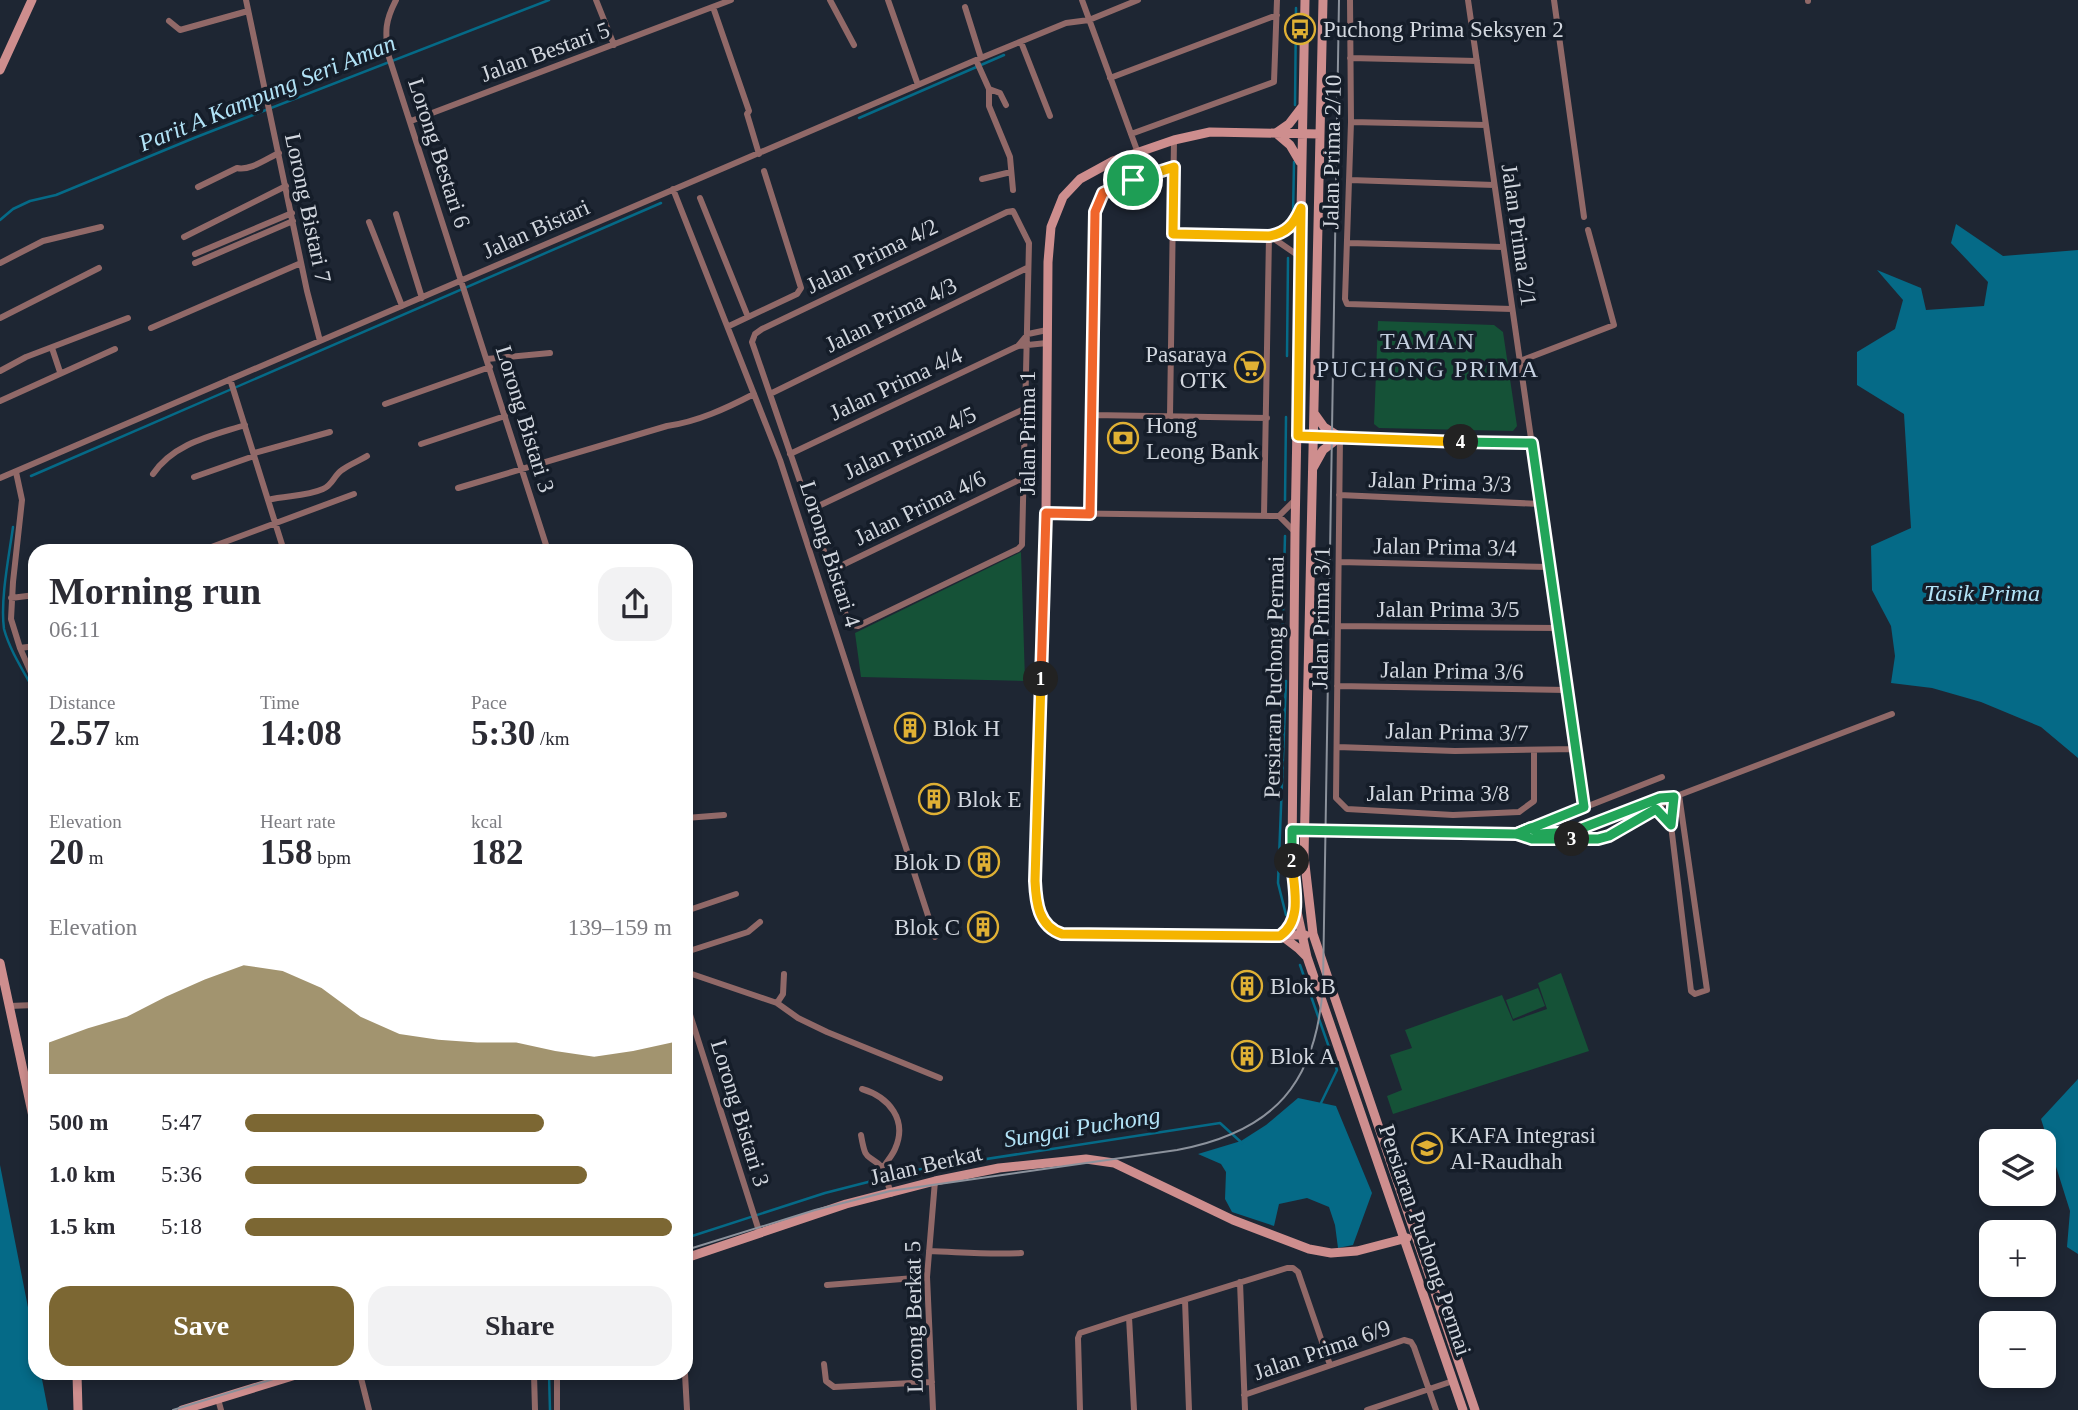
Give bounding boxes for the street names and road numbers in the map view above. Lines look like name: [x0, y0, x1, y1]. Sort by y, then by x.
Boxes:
street label: Jalan Bestari 5: [477, 17, 613, 87]
street label: Jalan Prima 2/10: [1318, 74, 1346, 230]
street label: Lorong Bestari 6: [403, 75, 475, 231]
street label: Lorong Bistari 7: [280, 131, 336, 285]
street label: Jalan Prima 2/1: [1497, 162, 1541, 308]
street label: Jalan Bistari: [479, 194, 593, 264]
street label: Jalan Prima 4/2: [802, 213, 942, 299]
street label: Jalan Prima 4/3: [821, 272, 961, 358]
street label: Jalan Prima 4/4: [826, 342, 967, 426]
street label: Lorong Bistari 3: [491, 343, 559, 495]
street label: Jalan Prima 1: [1015, 370, 1040, 496]
street label: Jalan Prima 4/5: [840, 401, 980, 485]
street label: Jalan Prima 4/6: [850, 465, 990, 551]
street label: Jalan Prima 3/3: [1368, 467, 1512, 497]
street label: Lorong Bistari 4: [795, 478, 866, 631]
street label: Jalan Prima 3/4: [1373, 533, 1517, 561]
street label: Jalan Prima 3/1: [1307, 546, 1335, 690]
street label: Persiaran Puchong Permai: [1259, 555, 1289, 799]
street label: Jalan Prima 3/5: [1376, 597, 1520, 622]
street label: Jalan Prima 3/6: [1380, 657, 1524, 685]
street label: Jalan Prima 3/7: [1385, 718, 1529, 746]
street label: Jalan Prima 3/8: [1366, 781, 1510, 806]
street label: Lorong Bistari 3: [706, 1037, 774, 1189]
street label: Persiaran Puchong Permai: [1374, 1121, 1476, 1359]
street label: Jalan Berkat: [867, 1140, 985, 1190]
street label: Lorong Berkat 5: [900, 1241, 928, 1393]
street label: Jalan Prima 6/9: [1250, 1315, 1394, 1385]

